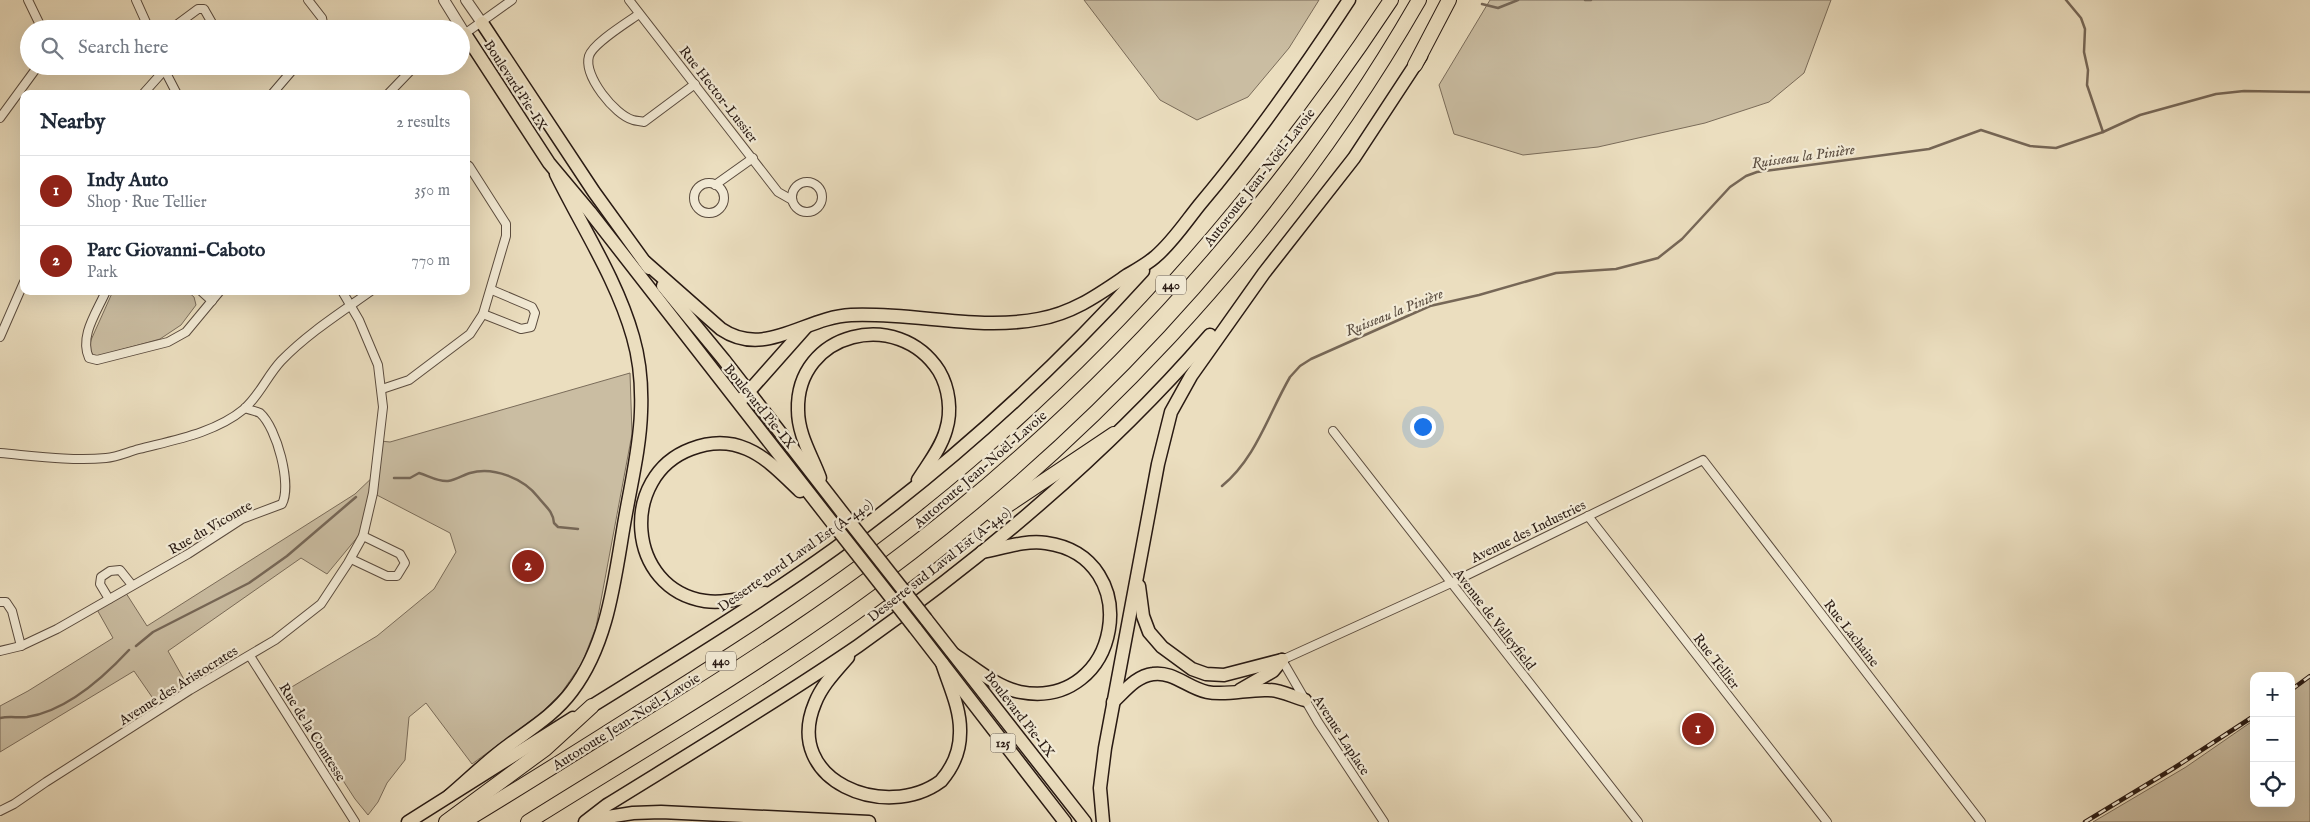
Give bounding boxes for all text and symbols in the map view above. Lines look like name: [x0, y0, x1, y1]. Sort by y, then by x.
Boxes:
search box: [20, 20, 470, 75]
icon: search: [38, 34, 66, 62]
text: Search here: [78, 36, 169, 60]
street label: Boulevard Pie-IX: [479, 37, 551, 135]
street label: Rue Hector-Lussier: [675, 43, 762, 147]
street label: Autoroute Jean-Noël-Lavoie: [1200, 104, 1320, 251]
text: Nearby: [40, 109, 105, 136]
text: 2 results: [396, 113, 450, 133]
water label: Ruisseau la Pinière: [1750, 140, 1856, 173]
text: Indy Auto: [87, 169, 168, 193]
text: 1: [53, 181, 59, 201]
text: 350 m: [415, 181, 450, 201]
text: Shop · Rue Tellier: [87, 193, 207, 213]
text: Parc Giovanni-Caboto: [87, 239, 265, 263]
text: 2: [52, 251, 60, 271]
text: 770 m: [411, 251, 450, 271]
text: Park: [87, 263, 117, 283]
road number: 440: [1156, 276, 1186, 294]
water label: Ruisseau la Pinière: [1342, 284, 1446, 341]
street label: Boulevard Pie-IX: [719, 360, 799, 453]
street label: Autoroute Jean-Noël-Lavoie: [910, 407, 1051, 533]
your location: [1410, 414, 1436, 440]
street label: Desserte nord Laval Est (A-440): [715, 495, 877, 616]
street label: Rue du Vicomte: [166, 496, 256, 559]
street label: Avenue des Industries: [1467, 496, 1589, 568]
street label: Desserte sud Laval Est (A-440): [864, 503, 1015, 626]
pin: 2: [512, 547, 544, 585]
street label: Avenue de Valleyfield: [1448, 564, 1540, 674]
street label: Rue Lachaine: [1819, 596, 1883, 671]
street label: Rue Tellier: [1689, 630, 1744, 693]
street label: Avenue des Aristocrates: [115, 642, 241, 730]
road number: 440: [706, 651, 736, 670]
street label: Boulevard Pie-IX: [980, 668, 1059, 762]
street label: Autoroute Jean-Noël-Lavoie: [549, 669, 704, 775]
map controls: [2250, 672, 2295, 807]
button: +: [2250, 672, 2295, 717]
street label: Rue de la Comtesse: [275, 680, 350, 786]
street label: Avenue Laplace: [1308, 691, 1374, 779]
pin: 1: [1682, 710, 1714, 748]
button: −: [2250, 717, 2295, 762]
road number: 125: [990, 734, 1016, 752]
button: locate: [2250, 762, 2295, 807]

